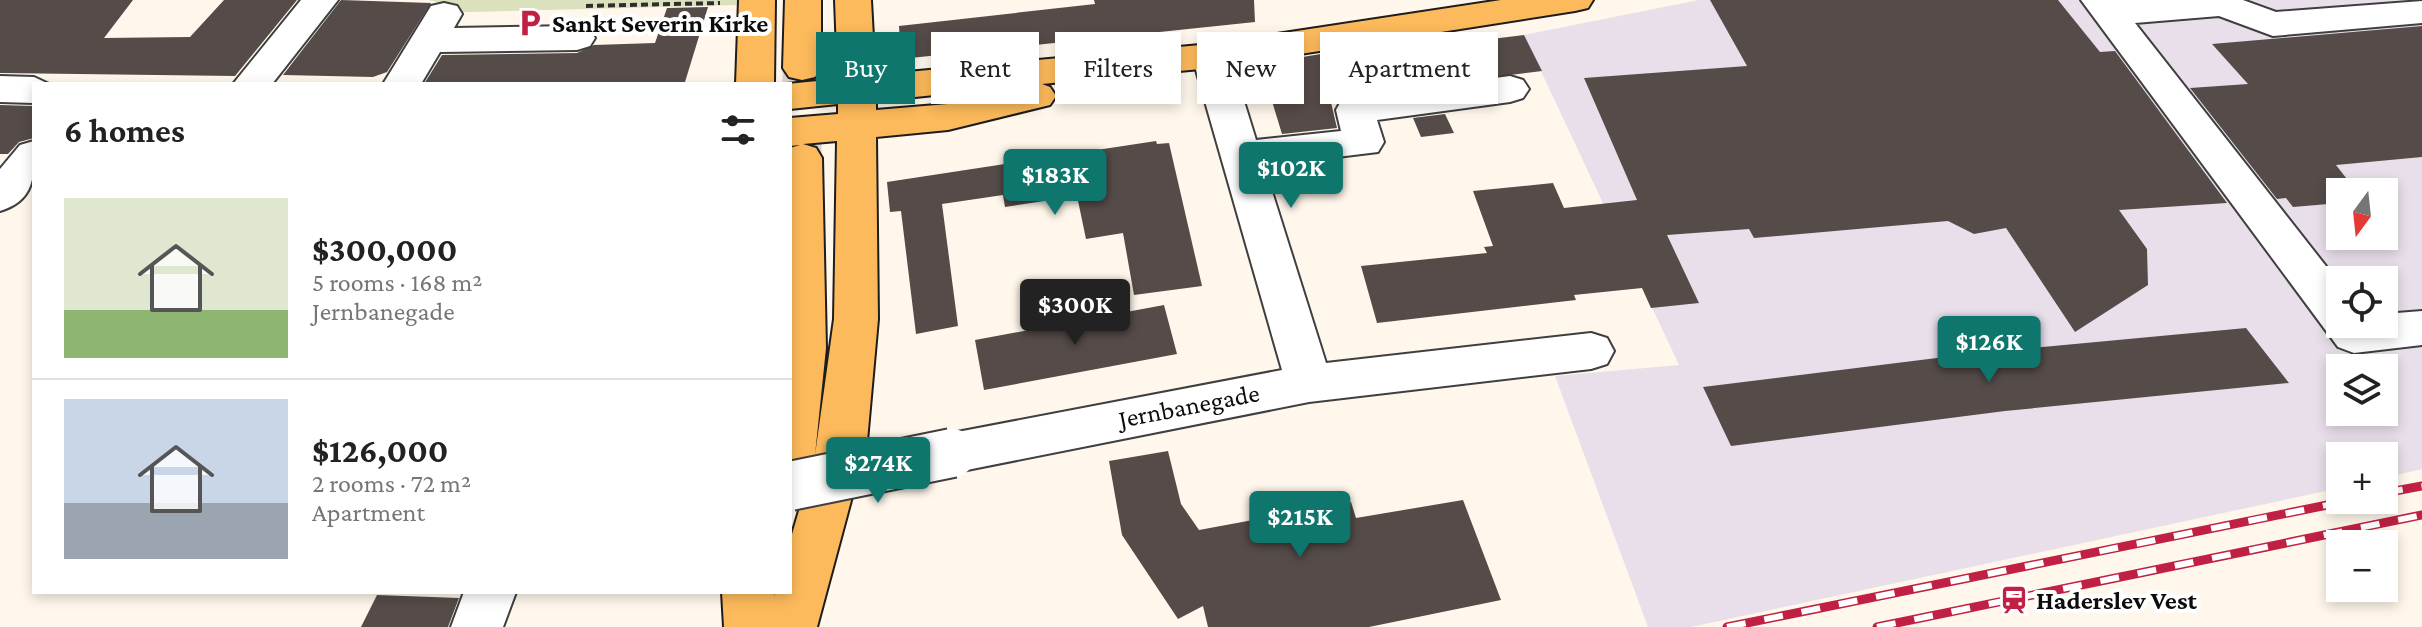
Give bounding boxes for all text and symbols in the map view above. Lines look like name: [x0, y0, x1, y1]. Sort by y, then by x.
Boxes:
parking icon: Sankt Severin Kirke: [515, 8, 545, 38]
place label: Sankt Severin Kirke: [552, 9, 768, 38]
chip: Buy: [816, 32, 915, 104]
chip: Rent: [931, 32, 1039, 104]
chip: Filters: [1055, 32, 1181, 104]
chip: New: [1197, 32, 1304, 104]
chip: Apartment: [1320, 32, 1498, 104]
icon: filters: [716, 108, 760, 152]
text: 6 homes: [64, 112, 185, 149]
pin: $102K: [1235, 142, 1347, 210]
pin: $183K: [999, 149, 1111, 217]
text: $102K: [1257, 153, 1325, 182]
text: $183K: [1022, 160, 1089, 189]
north arrow: [2326, 178, 2398, 250]
map controls: [2326, 178, 2398, 602]
icon: home: [128, 230, 224, 326]
text: $300,000: [312, 231, 457, 268]
button: locate: [2326, 266, 2398, 338]
text: 5 rooms · 168 m²: [312, 268, 482, 297]
pin: $300K: [1019, 279, 1131, 347]
text: $300K: [1038, 290, 1112, 319]
text: Jernbanegade: [312, 297, 455, 326]
pin: $126K: [1933, 316, 2045, 384]
text: $126K: [1956, 327, 2022, 356]
button: layers: [2326, 354, 2398, 426]
street label: Jernbanegade: [1114, 378, 1262, 434]
icon: home: [128, 431, 224, 527]
text: $126,000: [312, 432, 449, 469]
pin: $274K: [822, 437, 934, 505]
button: +: [2326, 442, 2398, 514]
text: $274K: [844, 448, 912, 477]
text: 2 rooms · 72 m²: [312, 469, 471, 498]
pin: $215K: [1244, 491, 1356, 559]
text: Apartment: [312, 498, 425, 527]
text: $215K: [1267, 502, 1333, 531]
button: −: [2326, 530, 2398, 602]
station icon: Haderslev Vest: [1999, 585, 2029, 615]
place label: Haderslev Vest: [2036, 586, 2198, 615]

